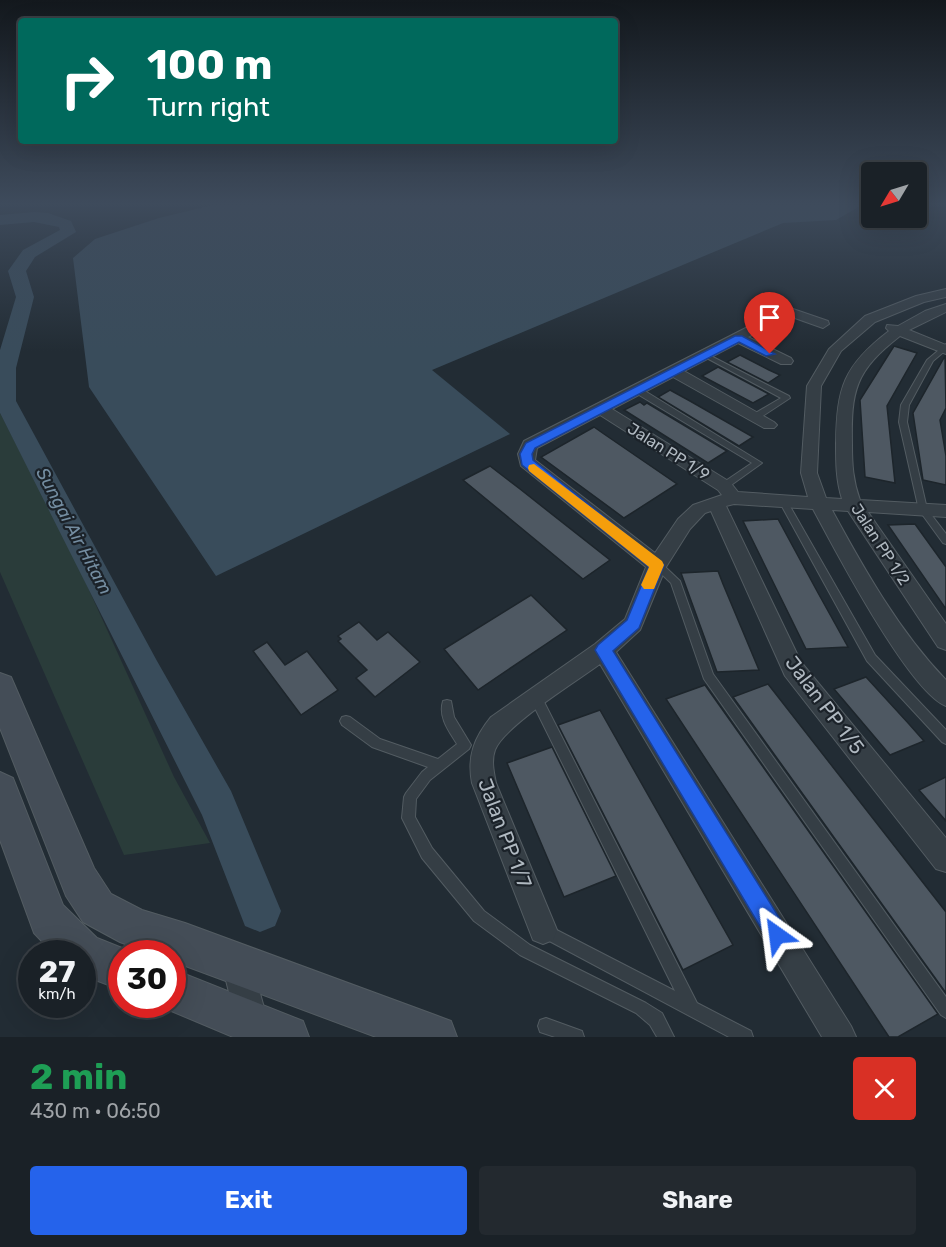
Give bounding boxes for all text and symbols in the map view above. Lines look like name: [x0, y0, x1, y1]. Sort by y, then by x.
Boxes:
text: 100 m: [147, 40, 272, 90]
icon: right: [48, 42, 126, 120]
text: Turn right: [147, 91, 270, 123]
north arrow: [861, 162, 927, 228]
map controls: [861, 162, 927, 228]
pin: [744, 292, 795, 354]
icon: arrive: [753, 301, 786, 334]
street label: Jalan PP 1/9: [624, 419, 713, 484]
water label: Sungai Air Hitam: [31, 464, 117, 598]
street label: Jalan PP 1/2: [847, 500, 914, 588]
street label: Jalan PP 1/5: [780, 651, 870, 759]
street label: Jalan PP 1/7: [473, 775, 537, 891]
position arrow: [745, 903, 809, 967]
speed limit sign: 30: [108, 940, 186, 1018]
text: 27: [39, 954, 75, 990]
text: km/h: [38, 985, 76, 1003]
text: 2 min: [30, 1055, 128, 1098]
button: close: [853, 1057, 916, 1120]
text: 430 m · 06:50: [30, 1099, 161, 1123]
button: Exit: [30, 1166, 467, 1235]
button: Share: [479, 1166, 916, 1235]

